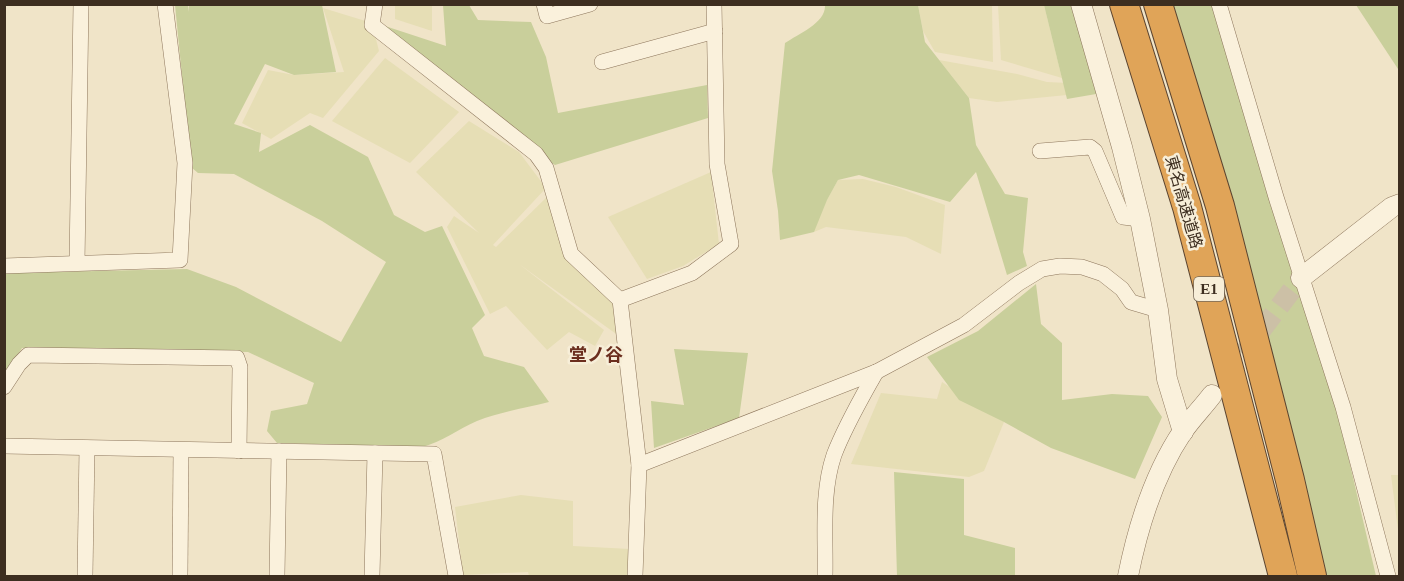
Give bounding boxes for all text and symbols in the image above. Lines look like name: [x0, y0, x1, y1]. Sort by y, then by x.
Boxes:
street label: 東名高速道路: [1163, 154, 1205, 250]
road number: E1: [1194, 277, 1224, 301]
district label: 堂ノ谷: [569, 345, 623, 365]

